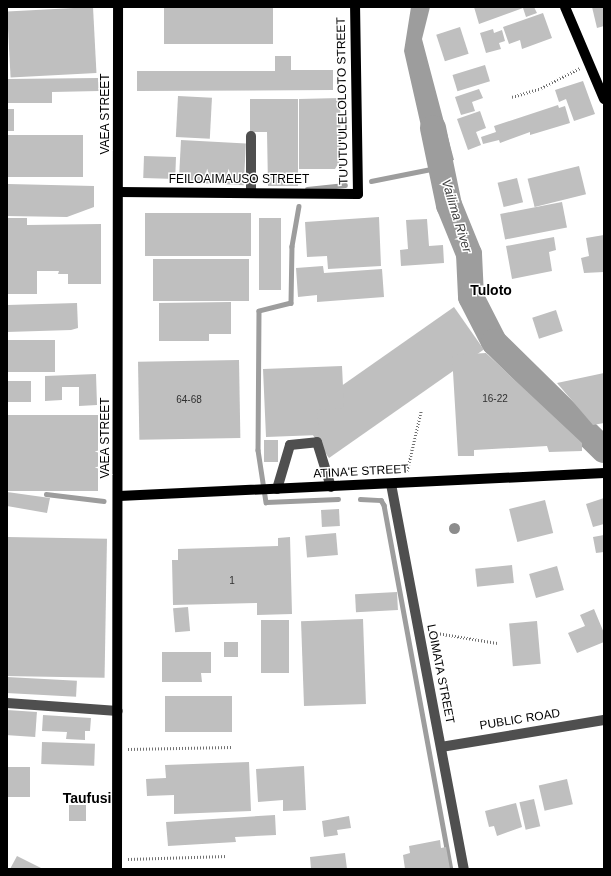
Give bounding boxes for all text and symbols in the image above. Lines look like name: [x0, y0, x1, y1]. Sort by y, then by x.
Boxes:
street label: TU'UTU'ULELOLOTO STREET: [334, 17, 352, 185]
street label: VAEA STREET: [99, 73, 113, 155]
street label: FEILOAIMAUSO STREET: [169, 173, 309, 187]
water label: Vailima River: [437, 177, 475, 255]
district label: Tuloto: [470, 282, 512, 298]
house number: 16-22: [482, 393, 508, 405]
house number: 64-68: [176, 394, 202, 406]
street label: VAEA STREET: [99, 397, 113, 479]
street label: ATINA'E STREET: [313, 462, 409, 482]
house number: 1: [229, 575, 235, 587]
street label: LOIMATA STREET: [423, 623, 457, 725]
street label: PUBLIC ROAD: [479, 707, 561, 733]
district label: Taufusi: [63, 790, 111, 806]

